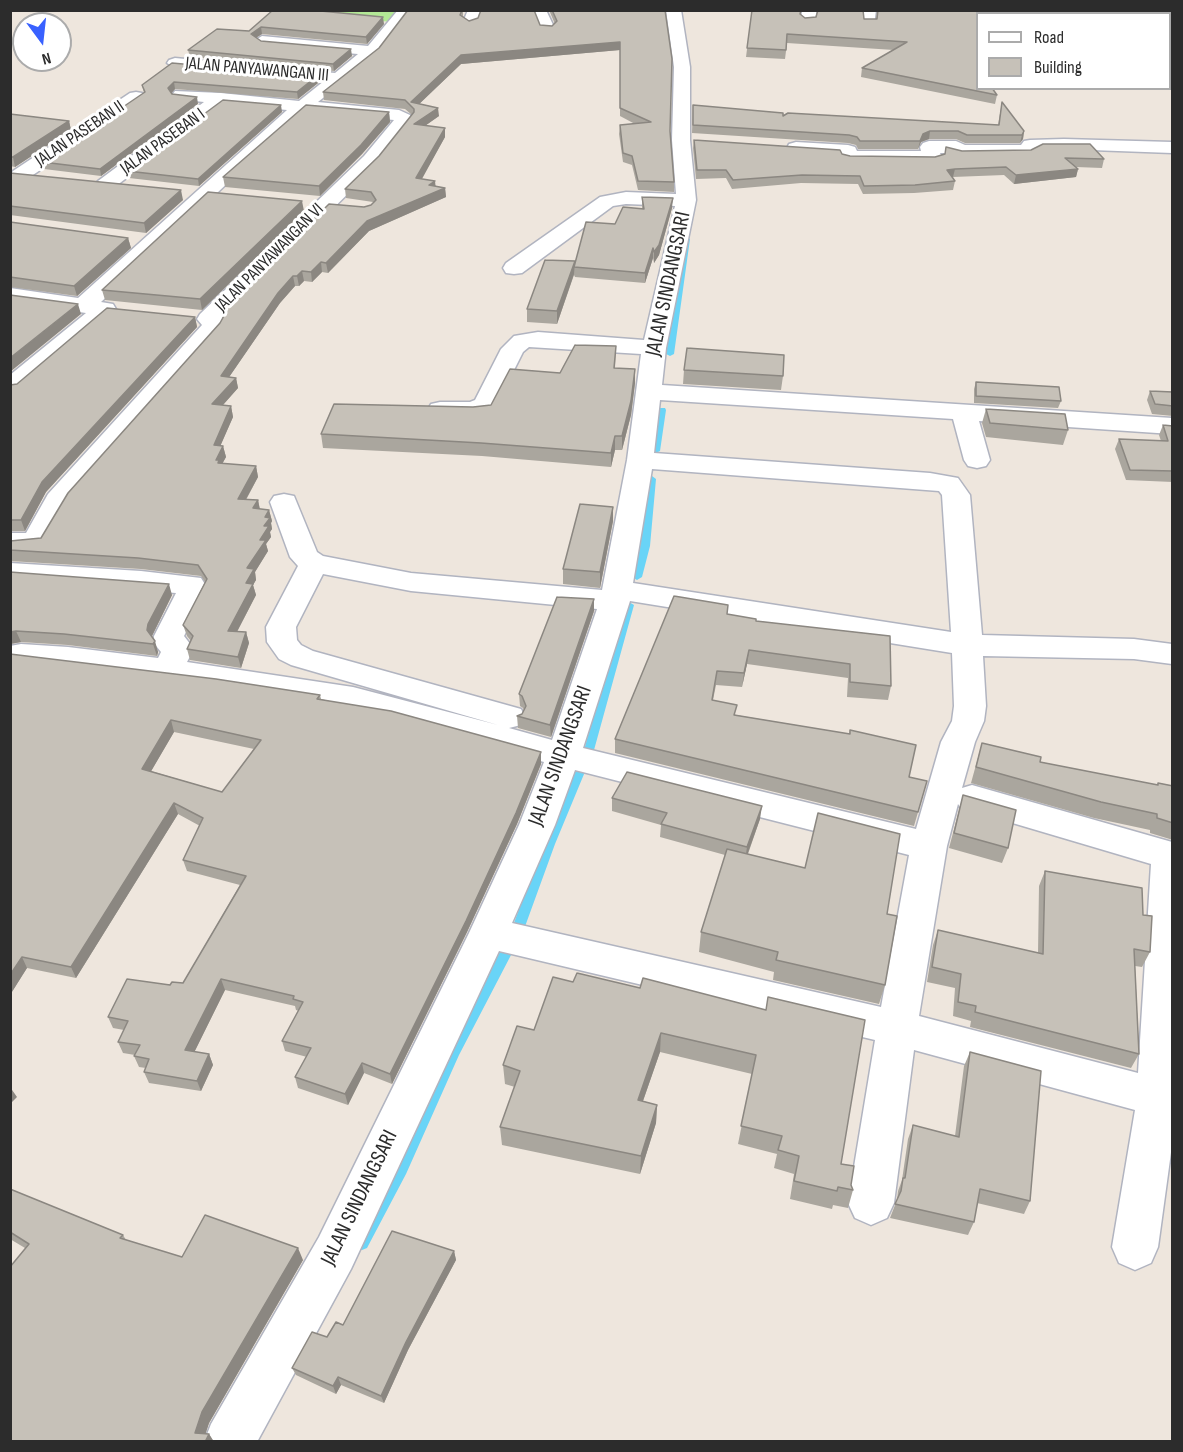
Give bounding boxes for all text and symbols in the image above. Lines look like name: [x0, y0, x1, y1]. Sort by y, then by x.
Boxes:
north arrow: [12, 12, 72, 72]
legend: [976, 12, 1171, 90]
text: Road: [1034, 27, 1064, 48]
text: N: [40, 48, 53, 68]
street label: JALAN PANYAWANGAN III: [184, 53, 330, 87]
text: Building: [1034, 57, 1082, 78]
street label: JALAN PASEBAN II: [31, 96, 129, 172]
street label: JALAN PASEBAN I: [116, 104, 210, 180]
street label: JALAN PANYAWANGAN VI: [211, 199, 329, 317]
street label: JALAN SINDANGSARI: [641, 209, 697, 359]
street label: JALAN SINDANGSARI: [523, 682, 599, 830]
street label: JALAN SINDANGSARI: [316, 1126, 404, 1270]

